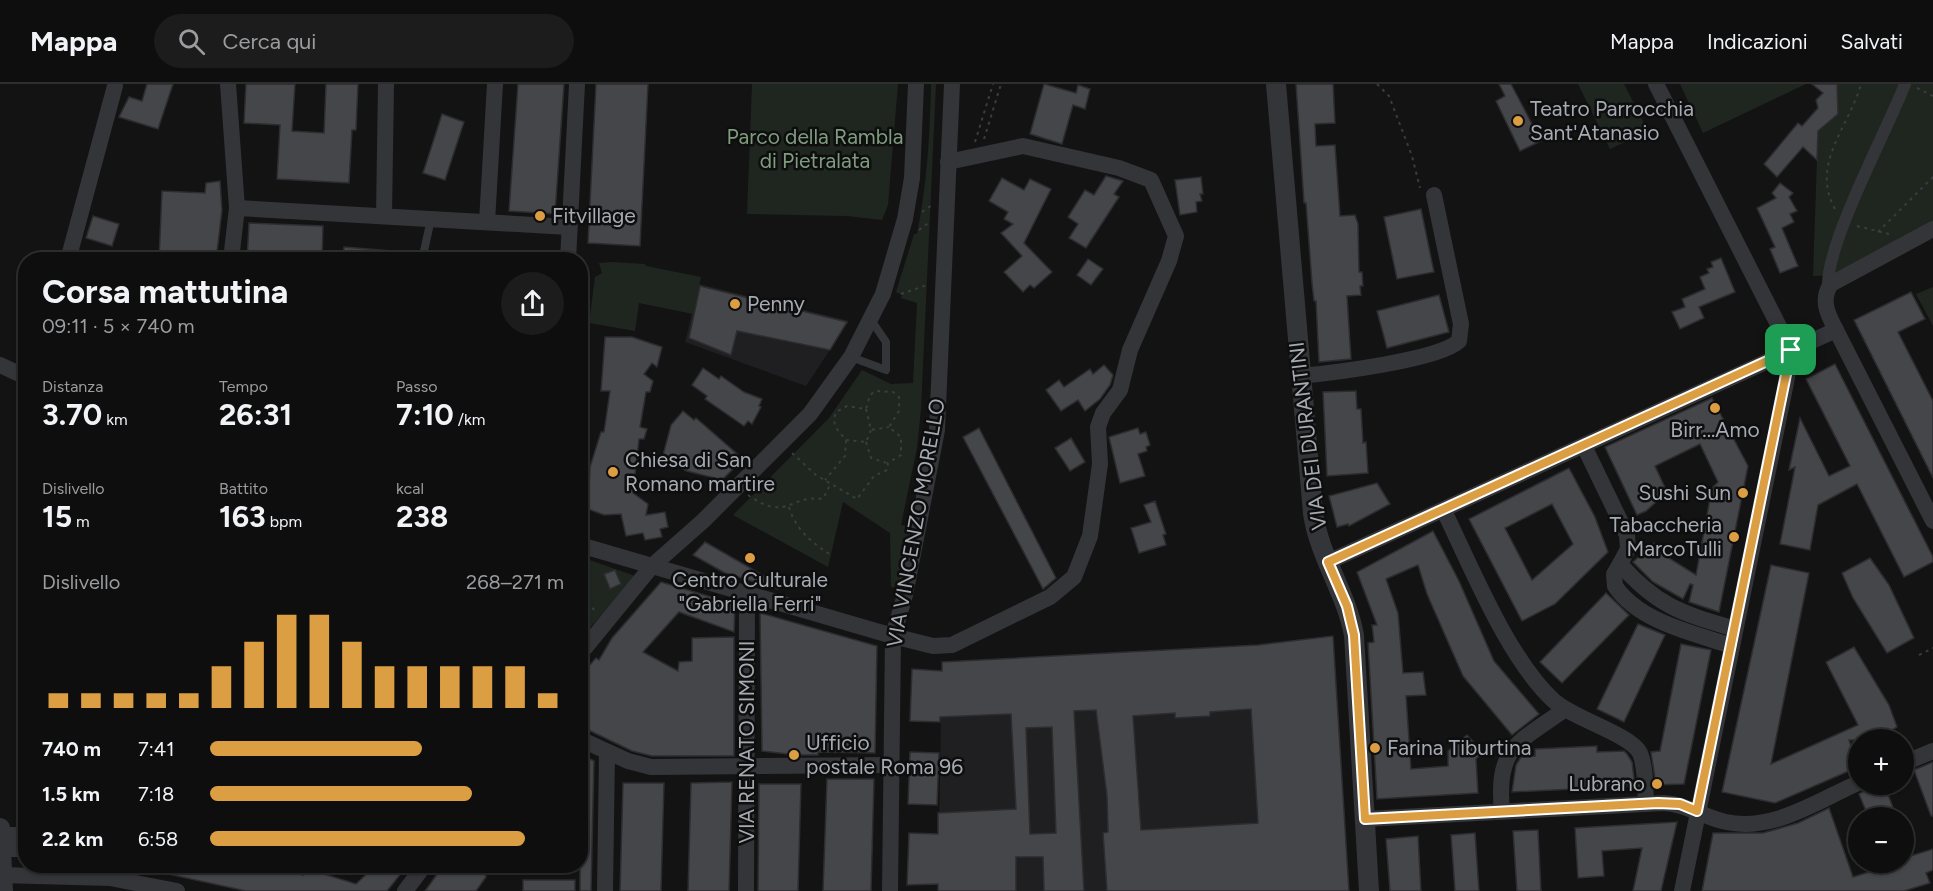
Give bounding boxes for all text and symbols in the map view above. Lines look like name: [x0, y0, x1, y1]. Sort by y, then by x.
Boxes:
search box: [154, 14, 574, 68]
text: Mappa: [30, 24, 118, 58]
icon: search: [175, 25, 208, 58]
text: Cerca qui: [223, 28, 316, 55]
text: Mappa: [1610, 29, 1674, 54]
text: Indicazioni: [1707, 29, 1808, 54]
text: Salvati: [1841, 29, 1903, 54]
place label: Teatro Parrocchia Sant'Atanasio: [1530, 96, 1694, 145]
marker: Teatro Parrocchia Sant'Atanasio: [1511, 114, 1525, 128]
park label: Parco della Rambla di Pietralata: [727, 124, 903, 173]
place label: Fitvillage: [552, 203, 636, 228]
marker: Fitvillage: [533, 209, 547, 223]
text: Corsa mattutina: [42, 272, 288, 311]
button: share: [501, 272, 564, 335]
place label: Penny: [747, 291, 805, 316]
marker: Penny: [728, 297, 742, 311]
text: 09:11 · 5 × 740 m: [42, 314, 194, 338]
pin: [1765, 324, 1816, 375]
icon: arrive: [1774, 333, 1807, 366]
street label: VIA DEI DURANTINI: [1284, 340, 1331, 532]
text: Distanza: [42, 377, 103, 396]
text: Tempo: [219, 377, 268, 396]
text: Passo: [396, 377, 437, 396]
text: 3.70: [42, 396, 102, 433]
text: 26:31: [219, 396, 292, 433]
text: 7:10: [396, 396, 454, 433]
street label: VIA VINCENZO MORELLO: [881, 397, 950, 649]
marker: Birr...Amo: [1708, 401, 1722, 415]
text: km: [102, 410, 128, 429]
text: /km: [454, 410, 485, 429]
place label: Birr...Amo: [1670, 417, 1760, 442]
place label: Chiesa di San Romano martire: [625, 447, 775, 496]
marker: Chiesa di San Romano martire: [606, 465, 620, 479]
text: Dislivello: [42, 479, 105, 498]
text: Battito: [219, 479, 268, 498]
text: kcal: [396, 479, 424, 498]
place label: Sushi Sun: [1638, 480, 1731, 505]
marker: Sushi Sun: [1736, 486, 1750, 500]
text: 15: [42, 498, 72, 535]
text: 163: [219, 498, 266, 535]
text: 238: [396, 498, 448, 535]
text: m: [72, 512, 90, 531]
text: bpm: [266, 512, 302, 531]
place label: Tabaccheria MarcoTulli: [1609, 512, 1722, 561]
marker: Tabaccheria MarcoTulli: [1727, 530, 1741, 544]
marker: Centro Culturale "Gabriella Ferri": [743, 551, 757, 565]
place label: Centro Culturale "Gabriella Ferri": [672, 567, 828, 616]
text: Dislivello: [42, 570, 120, 594]
text: 268–271 m: [466, 570, 564, 594]
street label: VIA RENATO SIMONI: [734, 640, 759, 844]
map controls: [1848, 729, 1914, 873]
button: +: [1848, 729, 1914, 795]
place label: Ufficio postale Roma 96: [806, 730, 963, 779]
place label: Farina Tiburtina: [1387, 735, 1531, 760]
text: 740 m: [42, 737, 101, 761]
text: 7:41: [138, 737, 174, 761]
marker: Farina Tiburtina: [1368, 741, 1382, 755]
marker: Ufficio postale Roma 96: [787, 748, 801, 762]
place label: Lubrano: [1568, 771, 1645, 796]
marker: Lubrano: [1650, 777, 1664, 791]
text: 1.5 km: [42, 782, 100, 806]
text: 7:18: [138, 782, 174, 806]
button: −: [1848, 807, 1914, 873]
text: 2.2 km: [42, 827, 103, 851]
text: 6:58: [138, 827, 178, 851]

